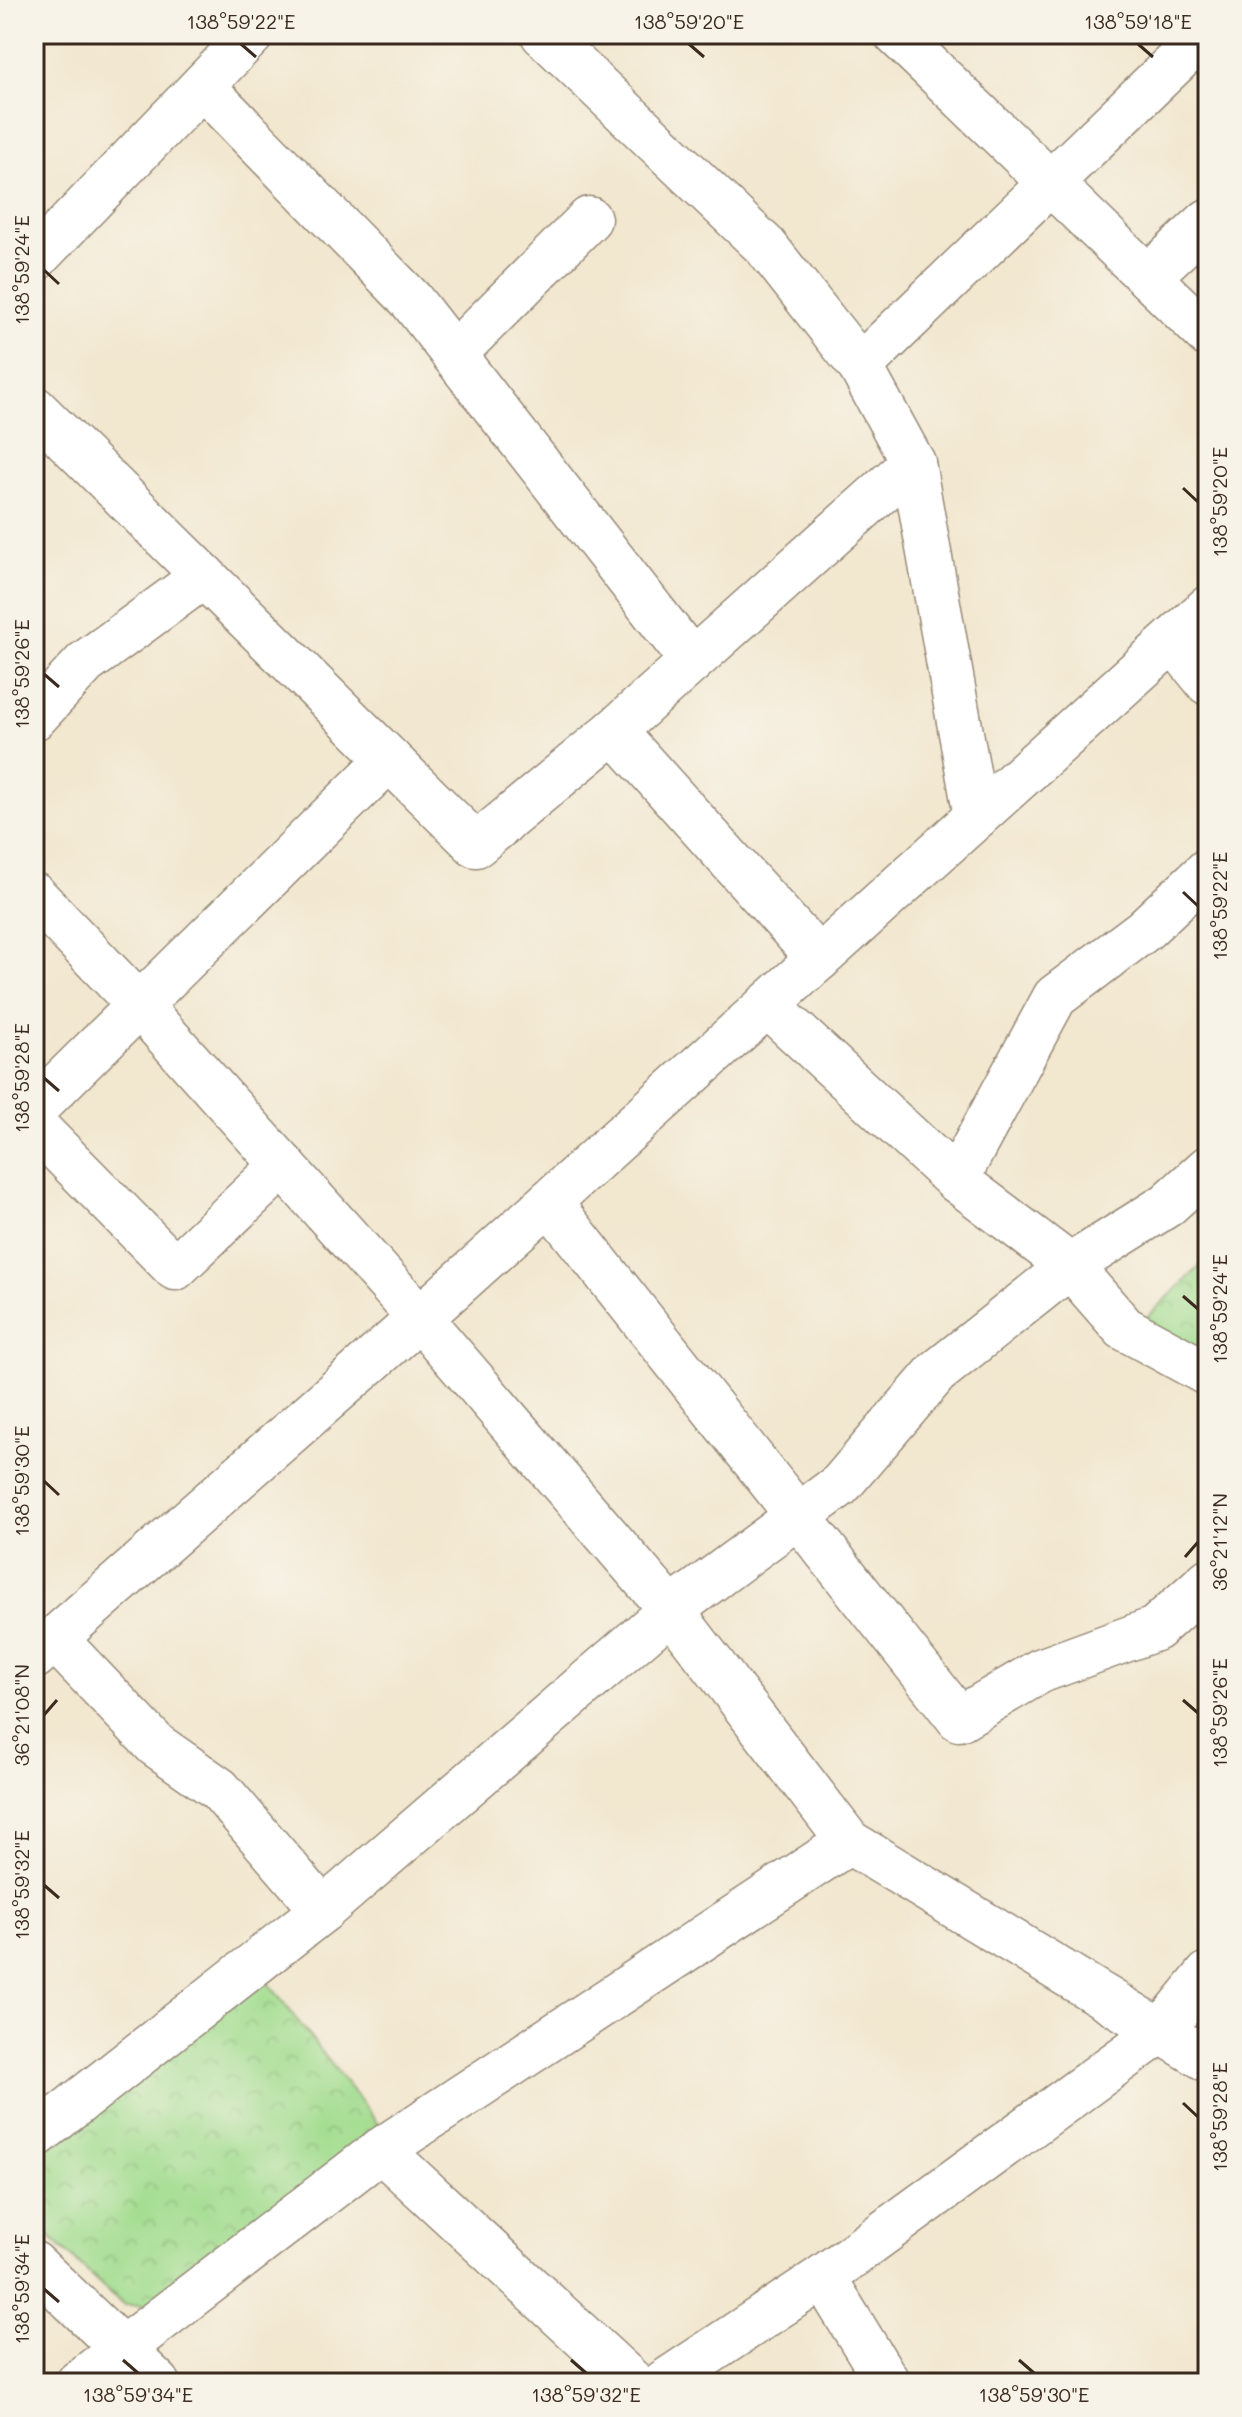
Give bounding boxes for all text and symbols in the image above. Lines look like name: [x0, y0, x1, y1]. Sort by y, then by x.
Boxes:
text: 138°59'22"E: [186, 8, 296, 34]
text: 138°59'20"E: [634, 8, 744, 34]
text: 138°59'18"E: [1084, 8, 1192, 34]
text: 138°59'24"E: [8, 215, 34, 325]
text: 138°59'20"E: [1206, 447, 1232, 557]
text: 138°59'26"E: [8, 619, 34, 729]
text: 138°59'22"E: [1206, 851, 1232, 961]
text: 138°59'28"E: [8, 1023, 34, 1133]
text: 138°59'24"E: [1206, 1254, 1232, 1364]
text: 138°59'30"E: [8, 1426, 34, 1536]
text: 36°21'12"N: [1206, 1493, 1232, 1591]
text: 138°59'26"E: [1206, 1658, 1232, 1768]
text: 36°21'08"N: [8, 1664, 34, 1766]
text: 138°59'32"E: [8, 1830, 34, 1940]
text: 138°59'28"E: [1206, 2062, 1232, 2172]
text: 138°59'34"E: [8, 2234, 34, 2344]
text: 138°59'34"E: [83, 2381, 193, 2407]
text: 138°59'32"E: [531, 2381, 641, 2407]
text: 138°59'30"E: [979, 2381, 1089, 2407]

